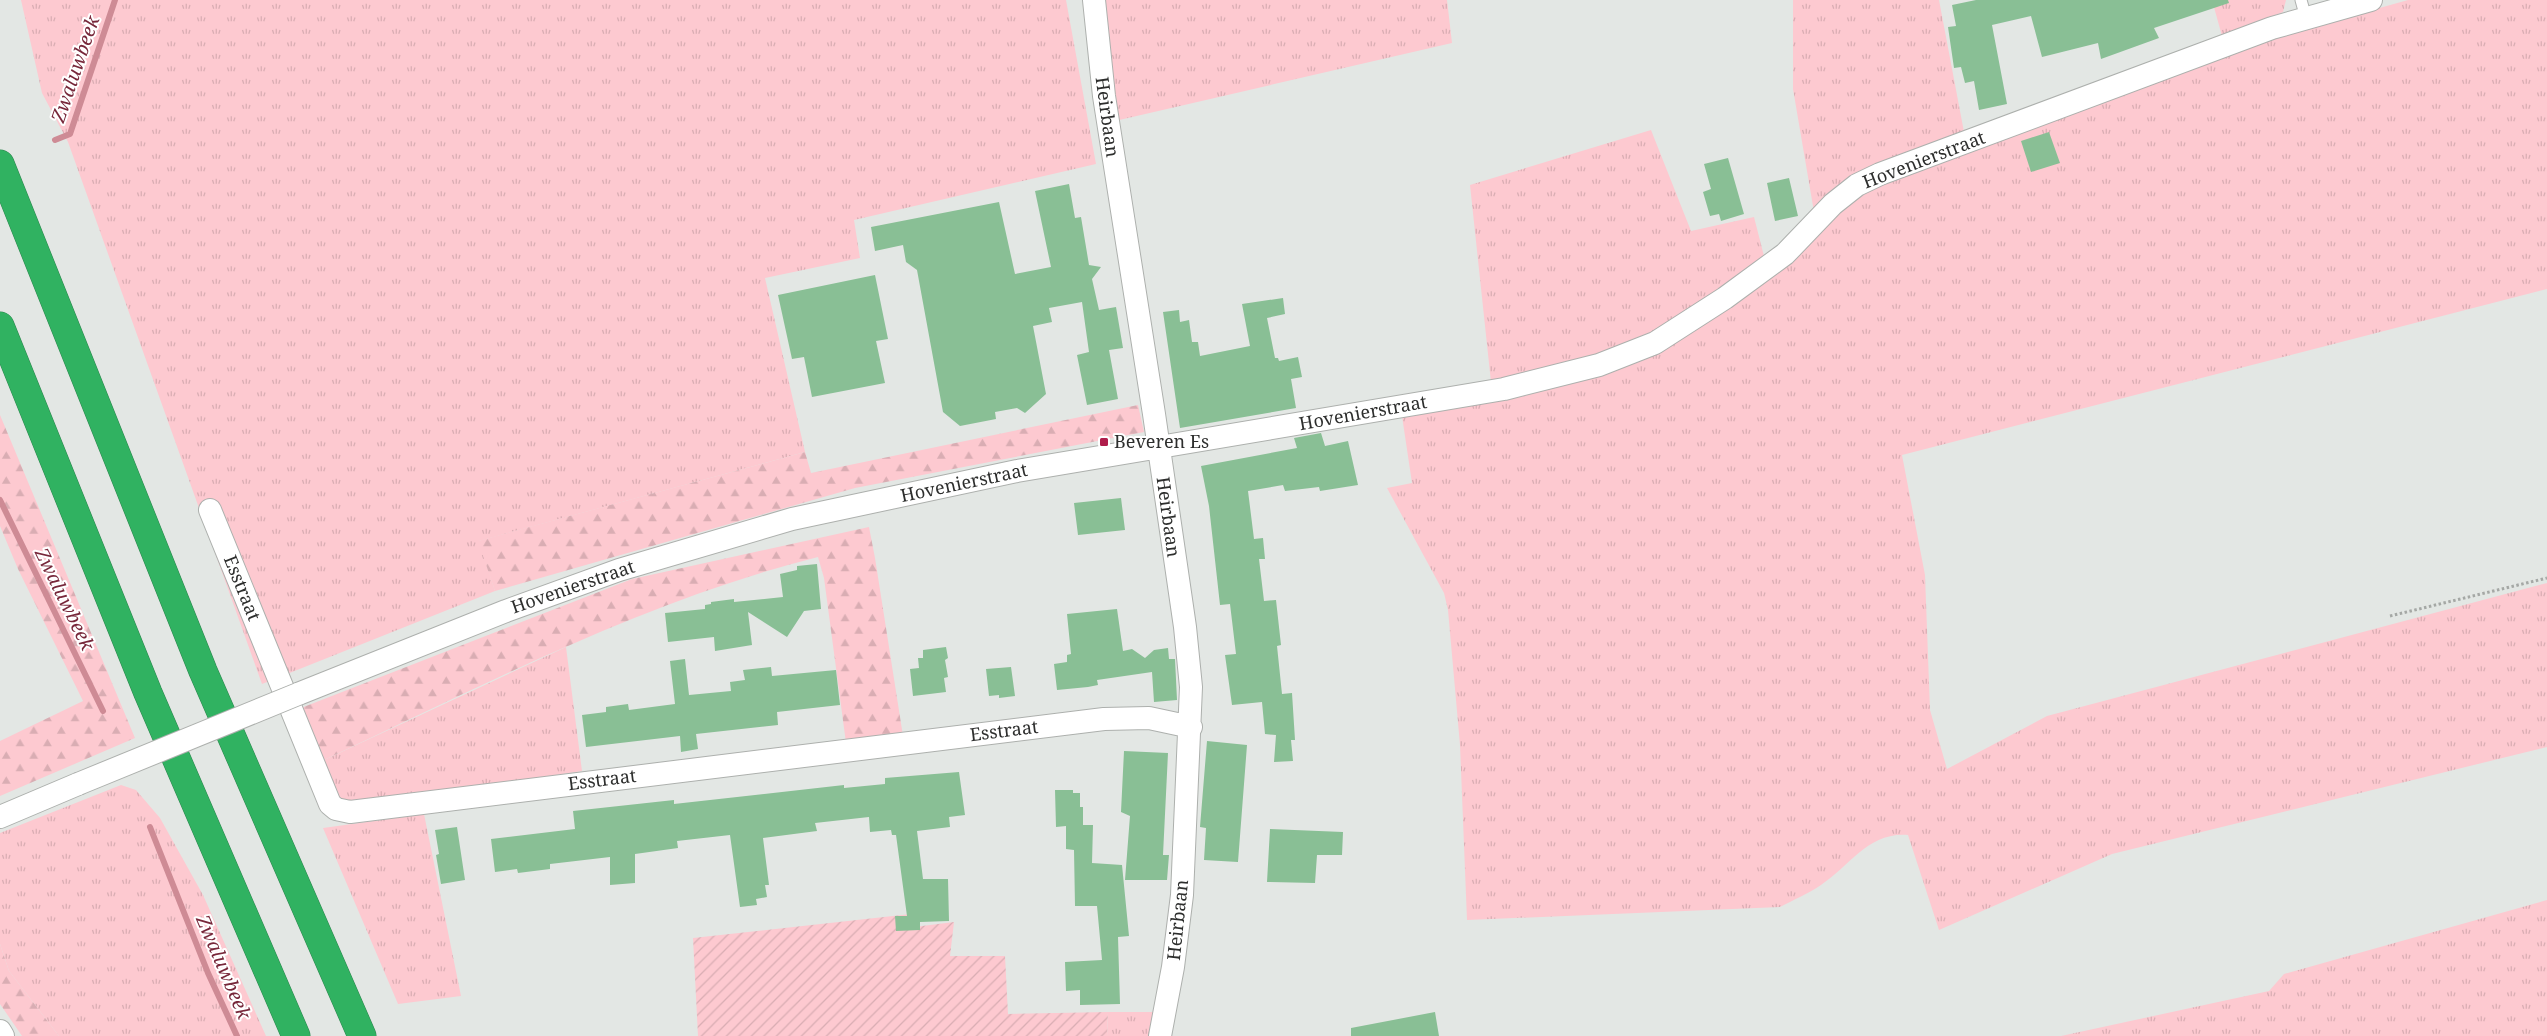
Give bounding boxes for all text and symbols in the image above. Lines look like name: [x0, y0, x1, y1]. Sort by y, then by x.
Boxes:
water label: Zwaluwbeek: [44, 11, 106, 127]
street label: Heirbaan: [1090, 75, 1126, 159]
street label: Hovenierstraat: [1859, 125, 1988, 193]
street label: Hovenierstraat: [1297, 389, 1429, 435]
place label: Beveren Es: [1114, 429, 1209, 453]
marker: Beveren Es: [1098, 436, 1110, 448]
street label: Hovenierstraat: [898, 457, 1030, 507]
street label: Heirbaan: [1151, 475, 1187, 559]
water label: Zwaluwbeek: [29, 543, 102, 656]
street label: Esstraat: [219, 551, 267, 624]
street label: Hovenierstraat: [508, 554, 638, 618]
street label: Esstraat: [968, 714, 1039, 746]
street label: Esstraat: [566, 763, 637, 795]
street label: Heirbaan: [1161, 878, 1193, 961]
water label: Zwaluwbeek: [190, 910, 258, 1024]

